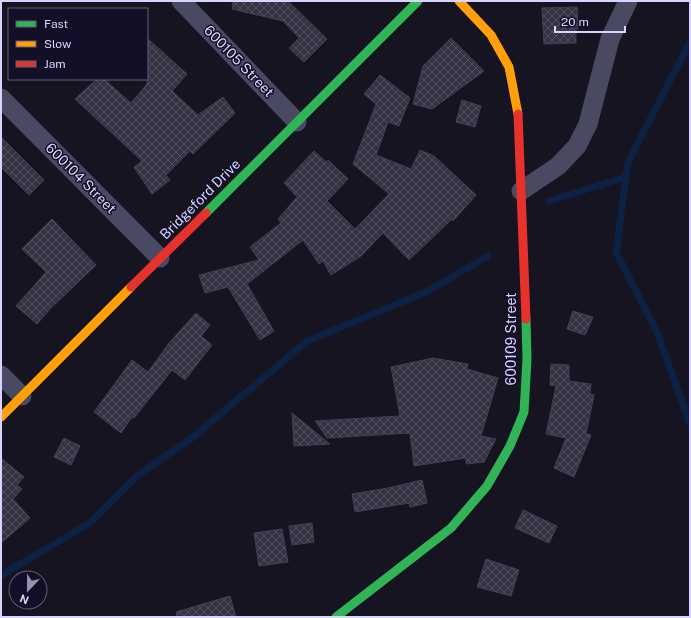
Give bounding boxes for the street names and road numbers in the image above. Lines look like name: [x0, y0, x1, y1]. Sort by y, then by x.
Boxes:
street label: 600105 Street: [201, 22, 277, 100]
street label: 600104 Street: [42, 139, 120, 217]
street label: Bridgeford Drive: [157, 156, 243, 242]
street label: 600109 Street: [503, 293, 519, 385]

